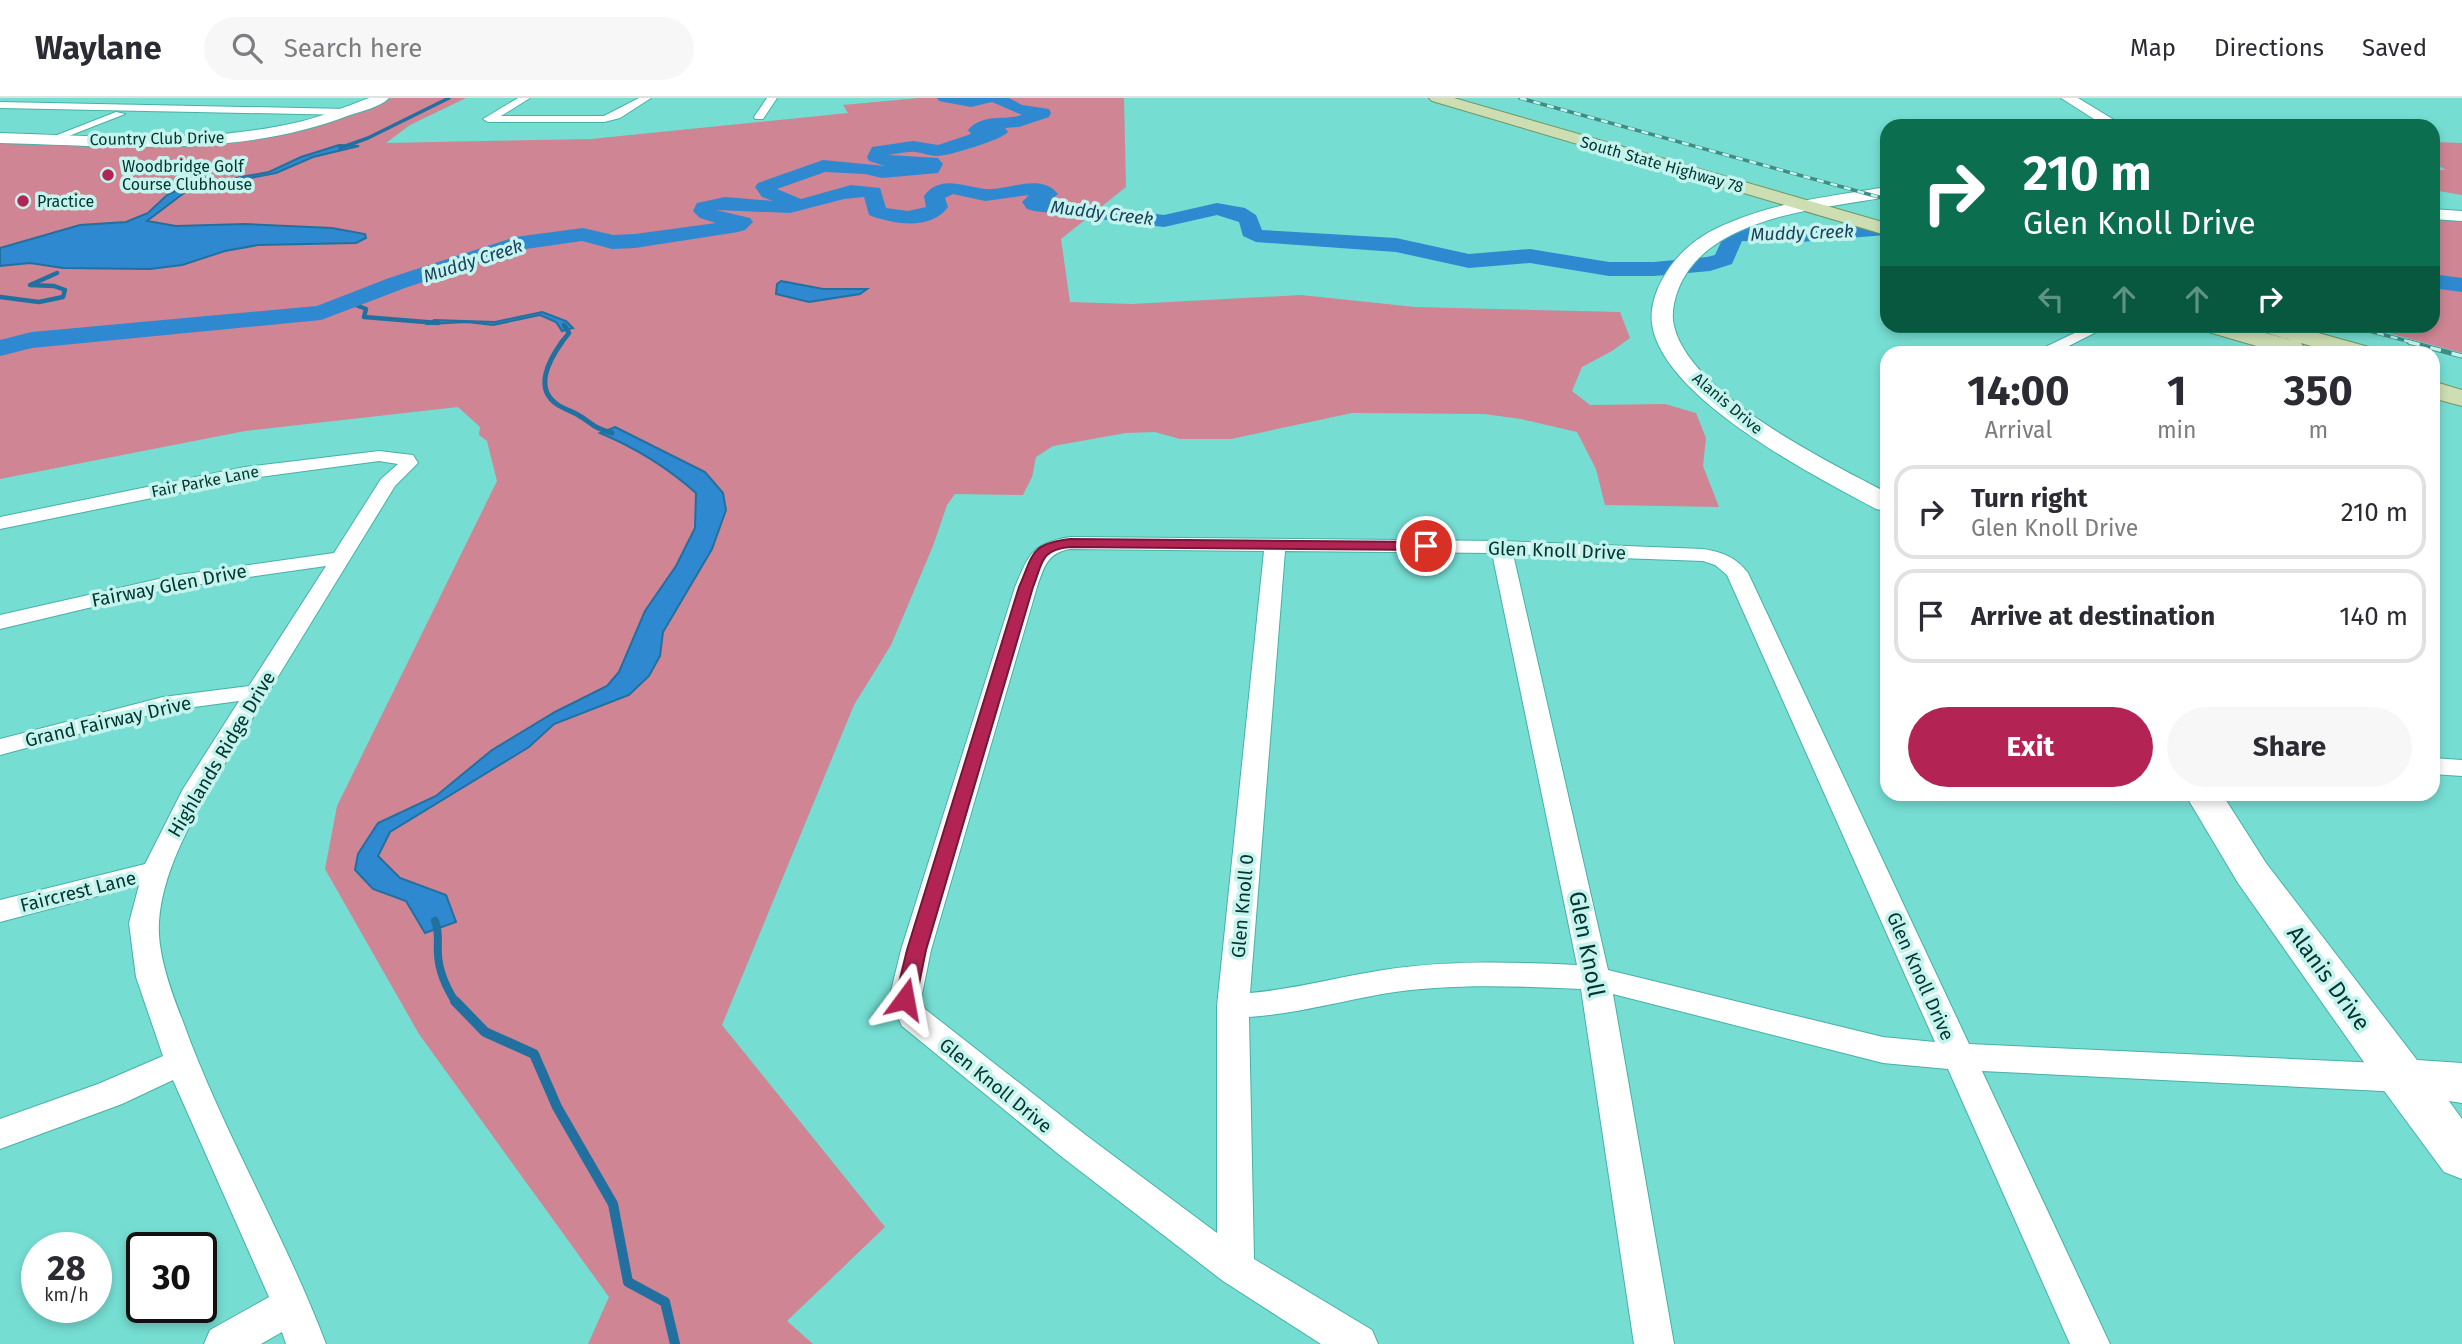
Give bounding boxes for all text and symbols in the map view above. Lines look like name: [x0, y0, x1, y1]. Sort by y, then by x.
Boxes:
search box: [204, 17, 694, 80]
text: Waylane: [35, 28, 162, 68]
icon: search: [228, 29, 266, 67]
text: Search here: [284, 33, 423, 64]
text: Map: [2130, 34, 2176, 62]
text: Directions: [2214, 34, 2324, 62]
text: Saved: [2362, 34, 2427, 62]
street label: Country Club Drive: [89, 128, 225, 149]
street label: South State Highway 78: [1578, 132, 1746, 197]
text: 210 m: [2023, 144, 2152, 203]
icon: right: [1908, 147, 1999, 238]
place label: Woodbridge Golf Course Clubhouse: [122, 157, 252, 194]
marker: Woodbridge Golf Course Clubhouse: [100, 167, 116, 183]
place label: Practice: [37, 192, 94, 211]
marker: Practice: [15, 193, 31, 209]
water label: Muddy Creek: [1049, 196, 1155, 230]
text: Glen Knoll Drive: [2023, 204, 2256, 242]
water label: Muddy Creek: [1750, 220, 1854, 246]
water label: Muddy Creek: [421, 235, 526, 287]
icon: left: [2032, 280, 2070, 318]
icon: ahead: [2105, 280, 2143, 318]
icon: ahead: [2178, 280, 2216, 318]
icon: right: [2251, 280, 2289, 318]
text: 14:00: [1967, 366, 2070, 416]
text: 1: [2167, 366, 2186, 416]
text: 350: [2284, 366, 2353, 416]
street label: Alanis Drive: [1689, 369, 1767, 438]
text: Arrival: [1985, 416, 2052, 444]
text: min: [2157, 416, 2197, 444]
text: m: [2308, 416, 2328, 444]
street label: Fair Parke Lane: [150, 462, 261, 501]
text: Turn right: [1971, 483, 2088, 514]
icon: right: [1912, 493, 1950, 531]
text: 210 m: [2341, 497, 2408, 528]
text: Glen Knoll Drive: [1971, 514, 2138, 542]
pin: [1396, 516, 1456, 576]
icon: arrive: [1407, 527, 1445, 565]
street label: Glen Knoll Drive: [1488, 537, 1626, 564]
street label: Fairway Glen Drive: [90, 559, 249, 612]
icon: arrive: [1912, 597, 1950, 635]
text: Arrive at destination: [1971, 601, 2215, 632]
text: 140 m: [2339, 601, 2408, 632]
street label: Highlands Ridge Drive: [163, 667, 280, 841]
street label: Grand Fairway Drive: [23, 691, 194, 752]
button: Exit: [1908, 707, 2153, 787]
button: Share: [2167, 707, 2412, 787]
street label: Glen Knoll 0: [1227, 853, 1258, 959]
street label: Faircrest Lane: [18, 866, 138, 917]
street label: Glen Knoll: [1563, 889, 1611, 1000]
street label: Glen Knoll Drive: [1882, 908, 1959, 1044]
street label: Alanis Drive: [2282, 920, 2376, 1036]
position arrow: [868, 962, 942, 1036]
street label: Glen Knoll Drive: [935, 1033, 1057, 1138]
speed limit sign: 30: [126, 1232, 217, 1323]
text: 28: [47, 1247, 86, 1289]
text: km/h: [44, 1284, 89, 1306]

